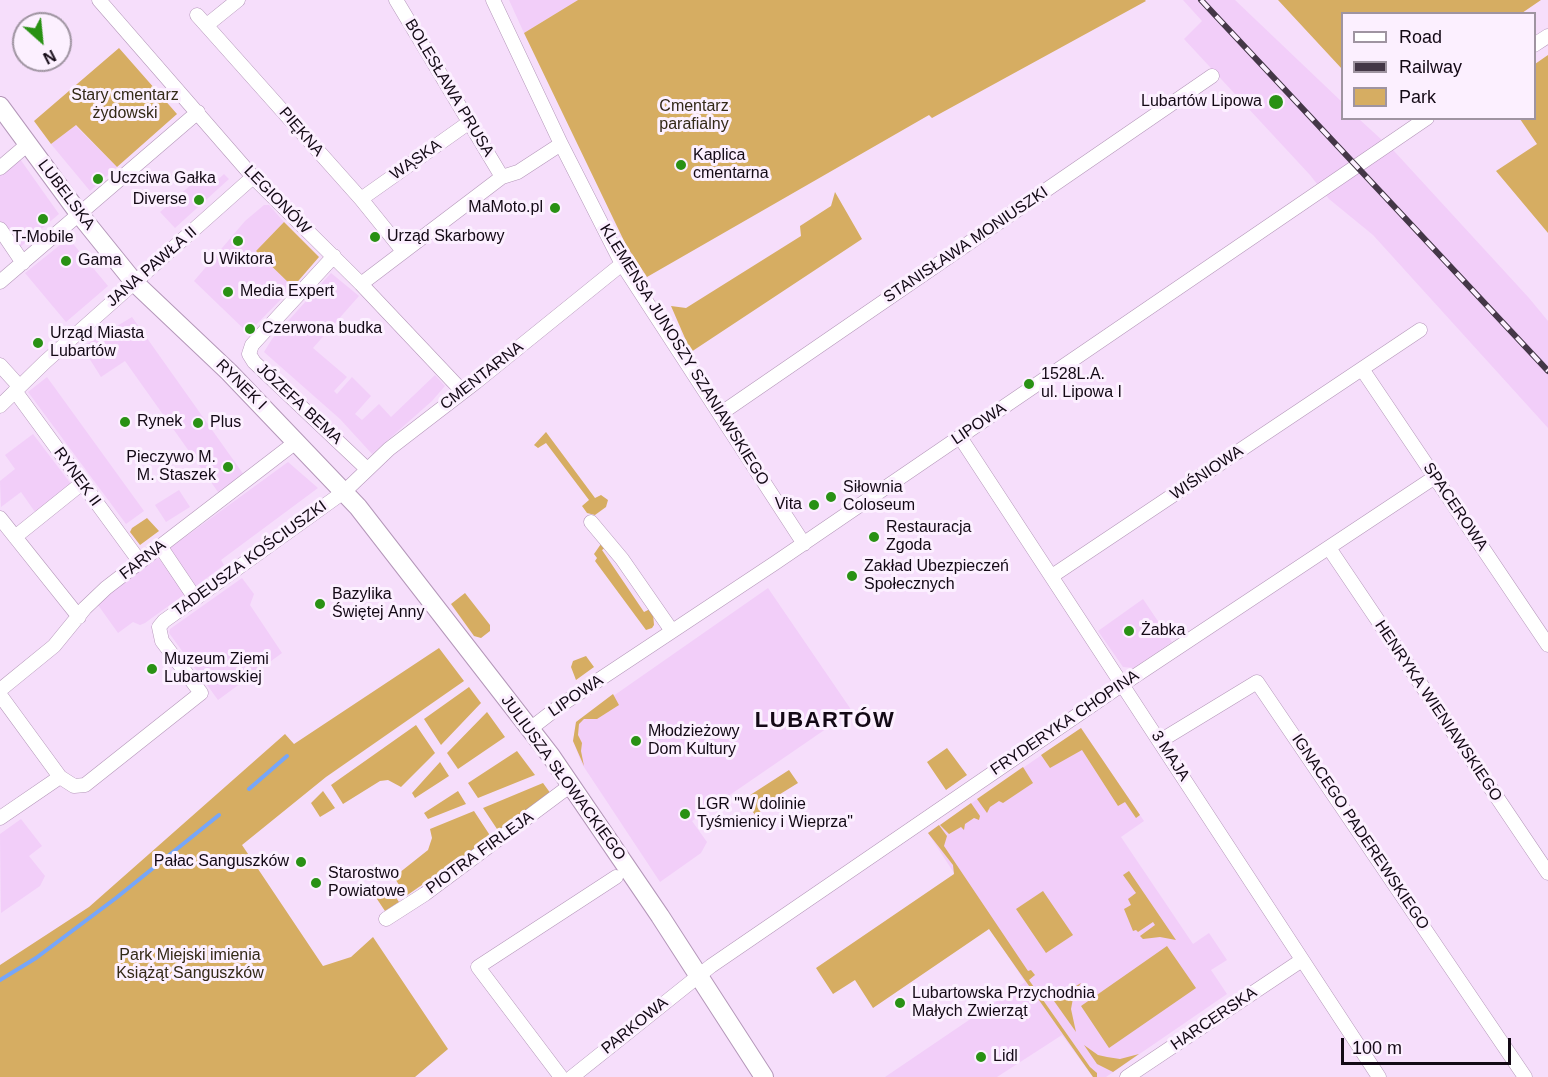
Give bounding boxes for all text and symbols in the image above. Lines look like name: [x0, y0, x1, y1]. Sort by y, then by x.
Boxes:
north arrow: [12, 12, 72, 72]
legend: [1341, 12, 1536, 120]
street label: BOLESŁAWA PRUSA: [400, 16, 498, 160]
text: Road: [1399, 27, 1442, 47]
text: N: [40, 47, 59, 67]
text: Railway: [1399, 57, 1462, 77]
park label: Stary cmentarz żydowski: [71, 86, 179, 124]
text: Park: [1399, 87, 1436, 107]
place label: Lubartów Lipowa: [1141, 92, 1262, 112]
marker: Lubartów Lipowa: [1267, 93, 1285, 111]
park label: Cmentarz parafialny: [659, 97, 729, 135]
street label: PIĘKNA: [275, 104, 327, 160]
street label: WĄSKA: [387, 136, 445, 184]
place label: Kaplica cmentarna: [693, 146, 769, 184]
street label: LUBELSKA: [33, 156, 99, 234]
marker: Kaplica cmentarna: [674, 158, 688, 172]
street label: LEGIONÓW: [240, 162, 314, 238]
place label: Uczciwa Gałka: [110, 169, 216, 189]
marker: Uczciwa Gałka: [91, 172, 105, 186]
street label: STANISŁAWA MONIUSZKI: [880, 183, 1052, 307]
place label: Diverse: [133, 190, 187, 210]
marker: Diverse: [192, 193, 206, 207]
place label: MaMoto.pl: [468, 198, 543, 218]
marker: MaMoto.pl: [548, 201, 562, 215]
marker: T-Mobile: [36, 212, 50, 226]
street label: KLEMENSA JUNOSZY SZANIAWSKIEGO: [595, 221, 773, 489]
street label: JANA PAWŁA II: [103, 223, 201, 311]
place label: Urząd Skarbowy: [387, 227, 504, 247]
place label: T-Mobile: [12, 228, 74, 248]
marker: Urząd Skarbowy: [368, 230, 382, 244]
marker: U Wiktora: [231, 234, 245, 248]
place label: U Wiktora: [203, 250, 273, 270]
place label: Gama: [78, 251, 122, 271]
marker: Gama: [59, 254, 73, 268]
place label: Media Expert: [240, 282, 334, 302]
marker: Media Expert: [221, 285, 235, 299]
place label: Czerwona budka: [262, 319, 382, 339]
marker: Czerwona budka: [243, 322, 257, 336]
place label: Urząd Miasta Lubartów: [50, 324, 144, 362]
marker: Urząd Miasta Lubartów: [31, 336, 45, 350]
street label: CMENTARNA: [437, 338, 527, 414]
street label: RYNEK I: [212, 356, 270, 414]
street label: JÓZEFA BEMA: [252, 359, 346, 449]
place label: 1528L.A. ul. Lipowa I: [1041, 365, 1122, 403]
marker: 1528L.A. ul. Lipowa I: [1022, 377, 1036, 391]
street label: LIPOWA: [948, 399, 1010, 449]
place label: Rynek: [137, 412, 182, 432]
place label: Plus: [210, 413, 241, 433]
marker: Rynek: [118, 415, 132, 429]
marker: Plus: [191, 416, 205, 430]
street label: WIŚNIOWA: [1167, 442, 1247, 504]
street label: RYNEK II: [49, 444, 105, 510]
place label: Pieczywo M. M. Staszek: [126, 448, 216, 486]
street label: SPACEROWA: [1418, 459, 1492, 555]
marker: Pieczywo M. M. Staszek: [221, 460, 235, 474]
place label: Siłownia Coloseum: [843, 478, 915, 516]
marker: Siłownia Coloseum: [824, 490, 838, 504]
place label: Vita: [775, 495, 802, 515]
street label: TADEUSZA KOŚCIUSZKI: [169, 497, 331, 621]
marker: Vita: [807, 498, 821, 512]
place label: Restauracja Zgoda: [886, 518, 971, 556]
marker: Restauracja Zgoda: [867, 530, 881, 544]
street label: FARNA: [116, 536, 170, 584]
place label: Zakład Ubezpieczeń Społecznych: [864, 557, 1009, 595]
marker: Zakład Ubezpieczeń Społecznych: [845, 569, 859, 583]
place label: Bazylika Świętej Anny: [332, 585, 424, 623]
marker: Bazylika Świętej Anny: [313, 597, 327, 611]
street label: HENRYKA WIENIAWSKIEGO: [1370, 617, 1506, 805]
place label: Żabka: [1141, 621, 1185, 641]
marker: Żabka: [1122, 624, 1136, 638]
place label: Muzeum Ziemi Lubartowskiej: [164, 650, 269, 688]
marker: Muzeum Ziemi Lubartowskiej: [145, 662, 159, 676]
street label: FRYDERYKA CHOPINA: [987, 666, 1143, 780]
street label: LIPOWA: [545, 671, 607, 721]
street label: JULIUSZA SŁOWACKIEGO: [497, 692, 629, 864]
district label: LUBARTÓW: [755, 708, 895, 734]
place label: Młodzieżowy Dom Kultury: [648, 722, 740, 760]
street label: 3 MAJA: [1147, 727, 1193, 785]
street label: IGNACEGO PADEREWSKIEGO: [1287, 731, 1433, 933]
marker: Młodzieżowy Dom Kultury: [629, 734, 643, 748]
place label: LGR "W dolinie Tyśmienicy i Wieprza": [697, 795, 853, 833]
marker: LGR "W dolinie Tyśmienicy i Wieprza": [678, 807, 692, 821]
street label: PIOTRA FIRLEJA: [423, 808, 537, 898]
place label: Pałac Sanguszków: [154, 852, 289, 872]
marker: Pałac Sanguszków: [294, 855, 308, 869]
place label: Starostwo Powiatowe: [328, 864, 405, 902]
marker: Starostwo Powiatowe: [309, 876, 323, 890]
park label: Park Miejski imienia Książąt Sanguszków: [116, 946, 264, 984]
street label: HARCERSKA: [1167, 983, 1261, 1055]
place label: Lubartowska Przychodnia Małych Zwierząt: [912, 984, 1095, 1022]
street label: PARKOWA: [598, 993, 672, 1059]
marker: Lubartowska Przychodnia Małych Zwierząt: [893, 996, 907, 1010]
scale bar: [1344, 1026, 1514, 1064]
text: 100 m: [1352, 1038, 1402, 1058]
place label: Lidl: [993, 1047, 1018, 1067]
marker: Lidl: [974, 1050, 988, 1064]

